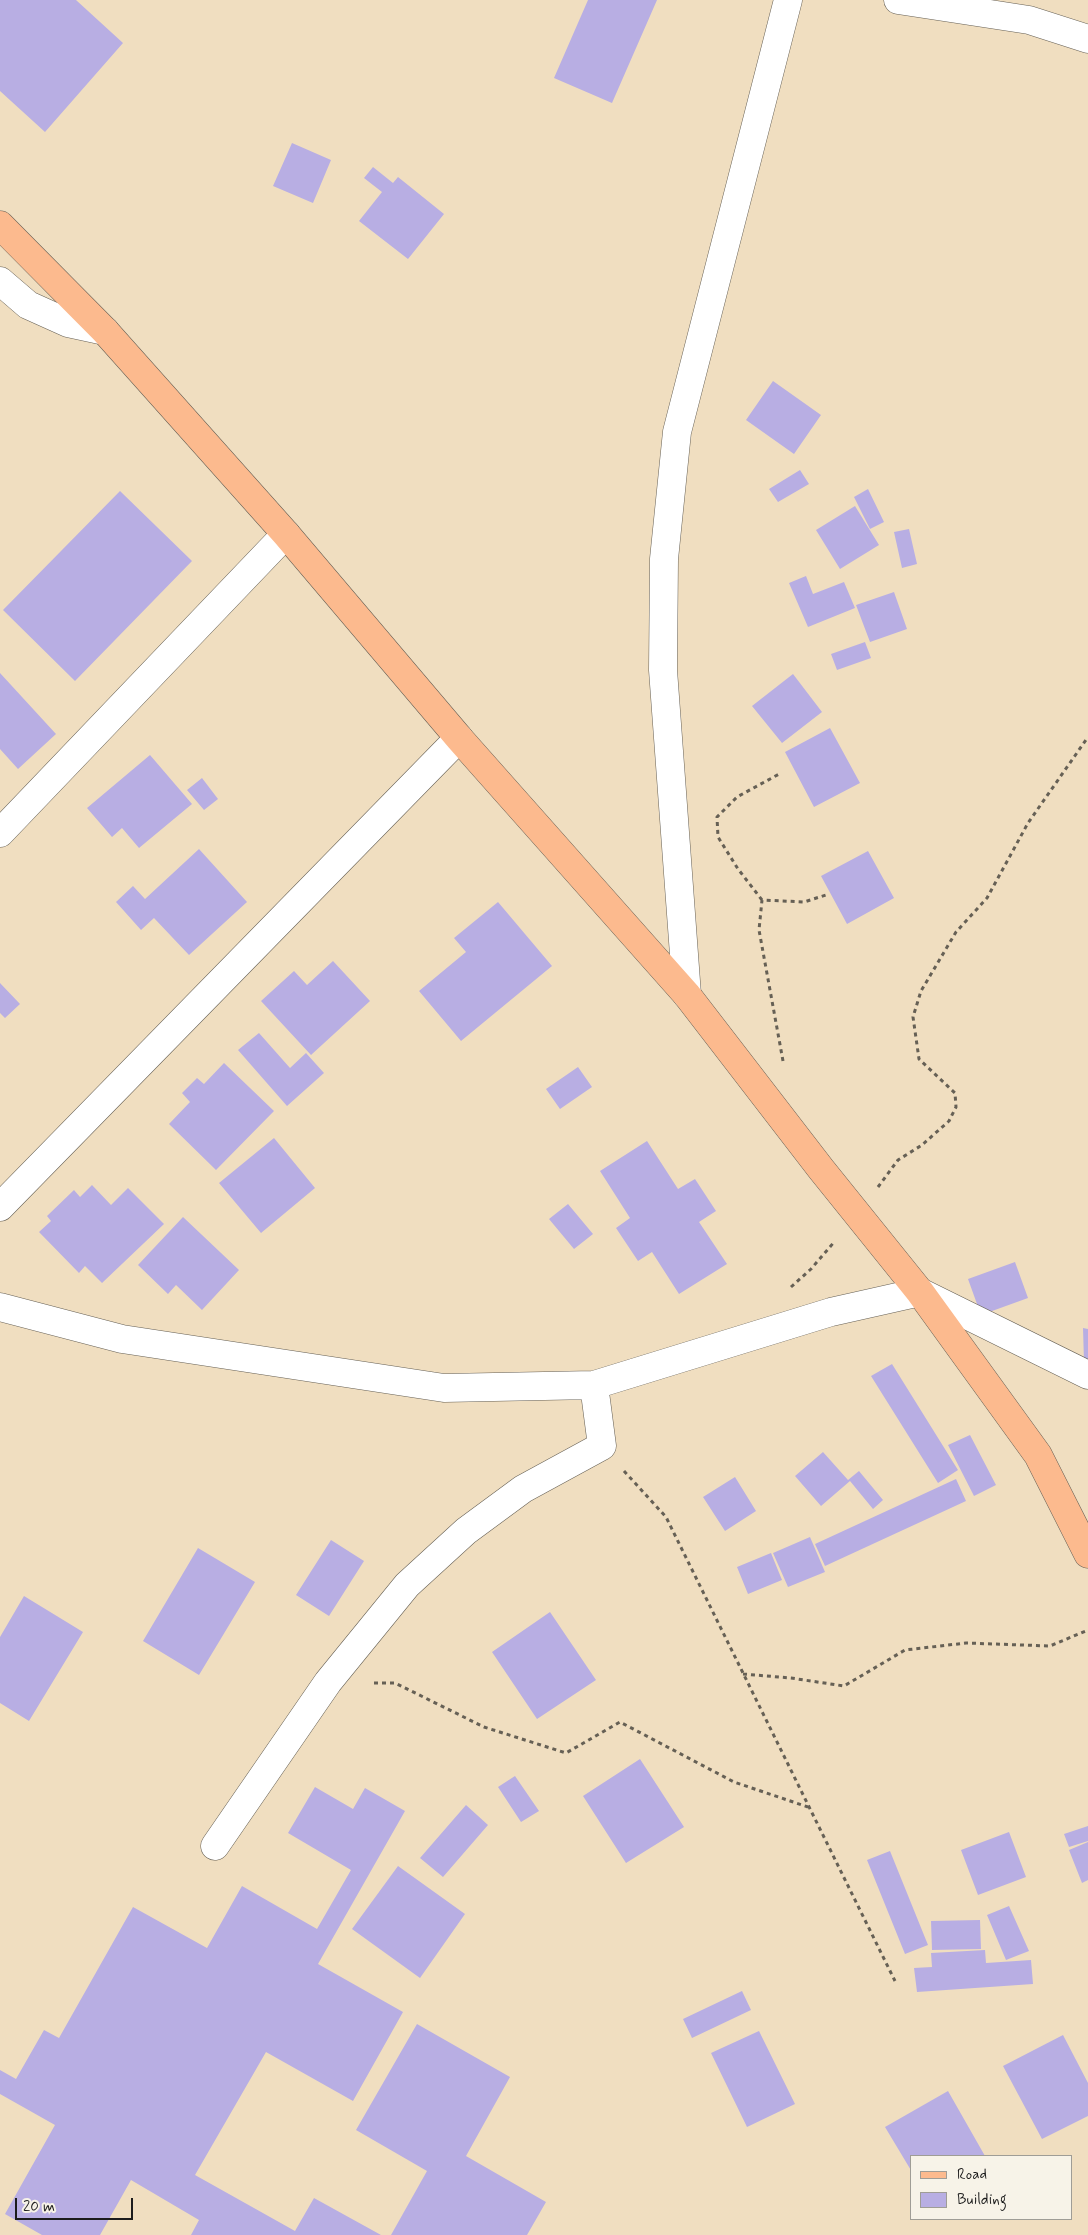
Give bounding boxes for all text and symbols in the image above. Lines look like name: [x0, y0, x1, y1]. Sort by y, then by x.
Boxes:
legend: [910, 2155, 1073, 2220]
text: Road: [957, 2165, 987, 2185]
scale bar: [18, 2188, 135, 2220]
text: Building: [957, 2190, 1007, 2210]
text: 20 m: [23, 2197, 55, 2217]

